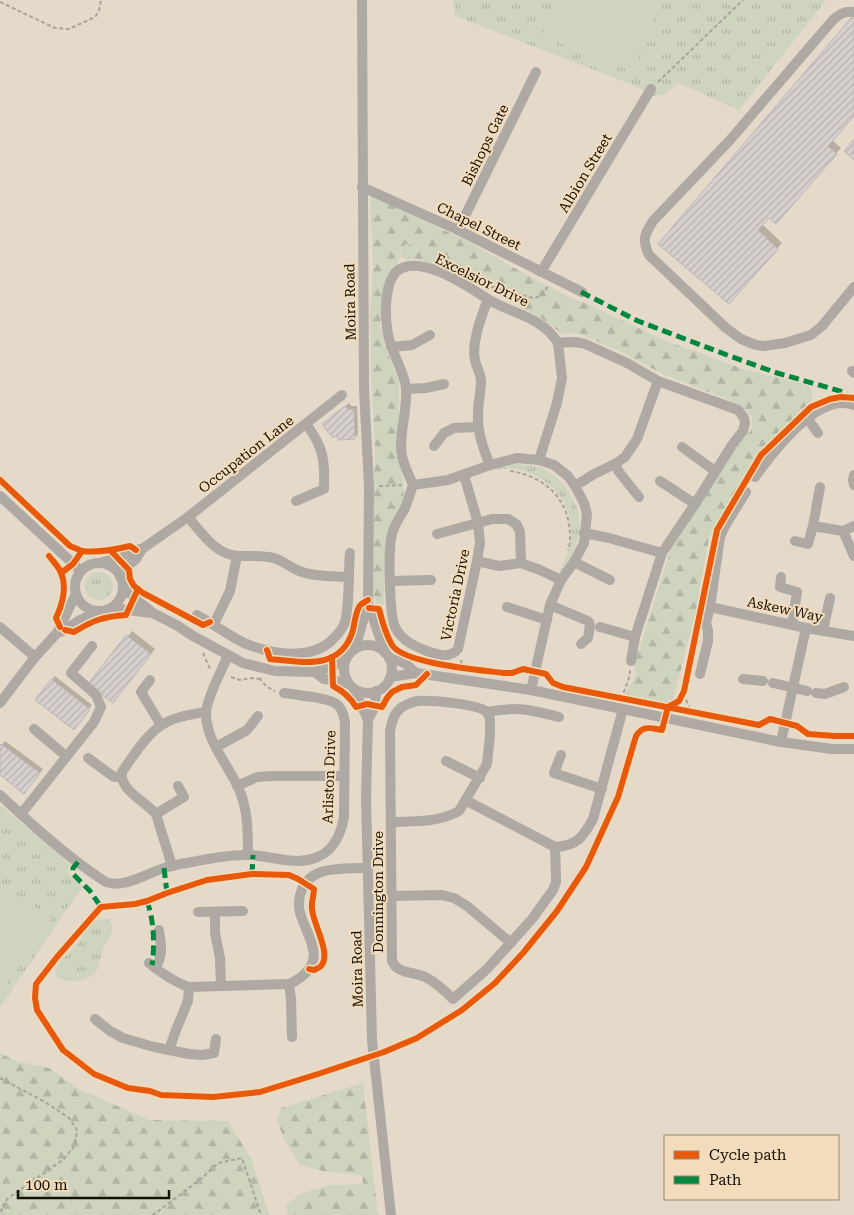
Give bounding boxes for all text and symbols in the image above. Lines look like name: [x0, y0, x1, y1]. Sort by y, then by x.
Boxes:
street label: Bishops Gate: [458, 101, 512, 188]
street label: Albion Street: [555, 131, 615, 215]
street label: Chapel Street: [434, 199, 524, 253]
street label: Excelsior Drive: [433, 250, 532, 310]
street label: Moira Road: [341, 263, 359, 341]
street label: Occupation Lane: [195, 412, 297, 496]
street label: Victoria Drive: [437, 547, 473, 642]
street label: Askew Way: [746, 593, 825, 625]
street label: Arliston Drive: [319, 730, 339, 824]
street label: Donnington Drive: [370, 831, 386, 953]
street label: Moira Road: [348, 930, 366, 1008]
legend: [664, 1135, 839, 1200]
text: Cycle path: [709, 1146, 787, 1164]
scale bar: [18, 1168, 169, 1200]
text: Path: [709, 1171, 742, 1189]
text: 100 m: [25, 1176, 68, 1194]

